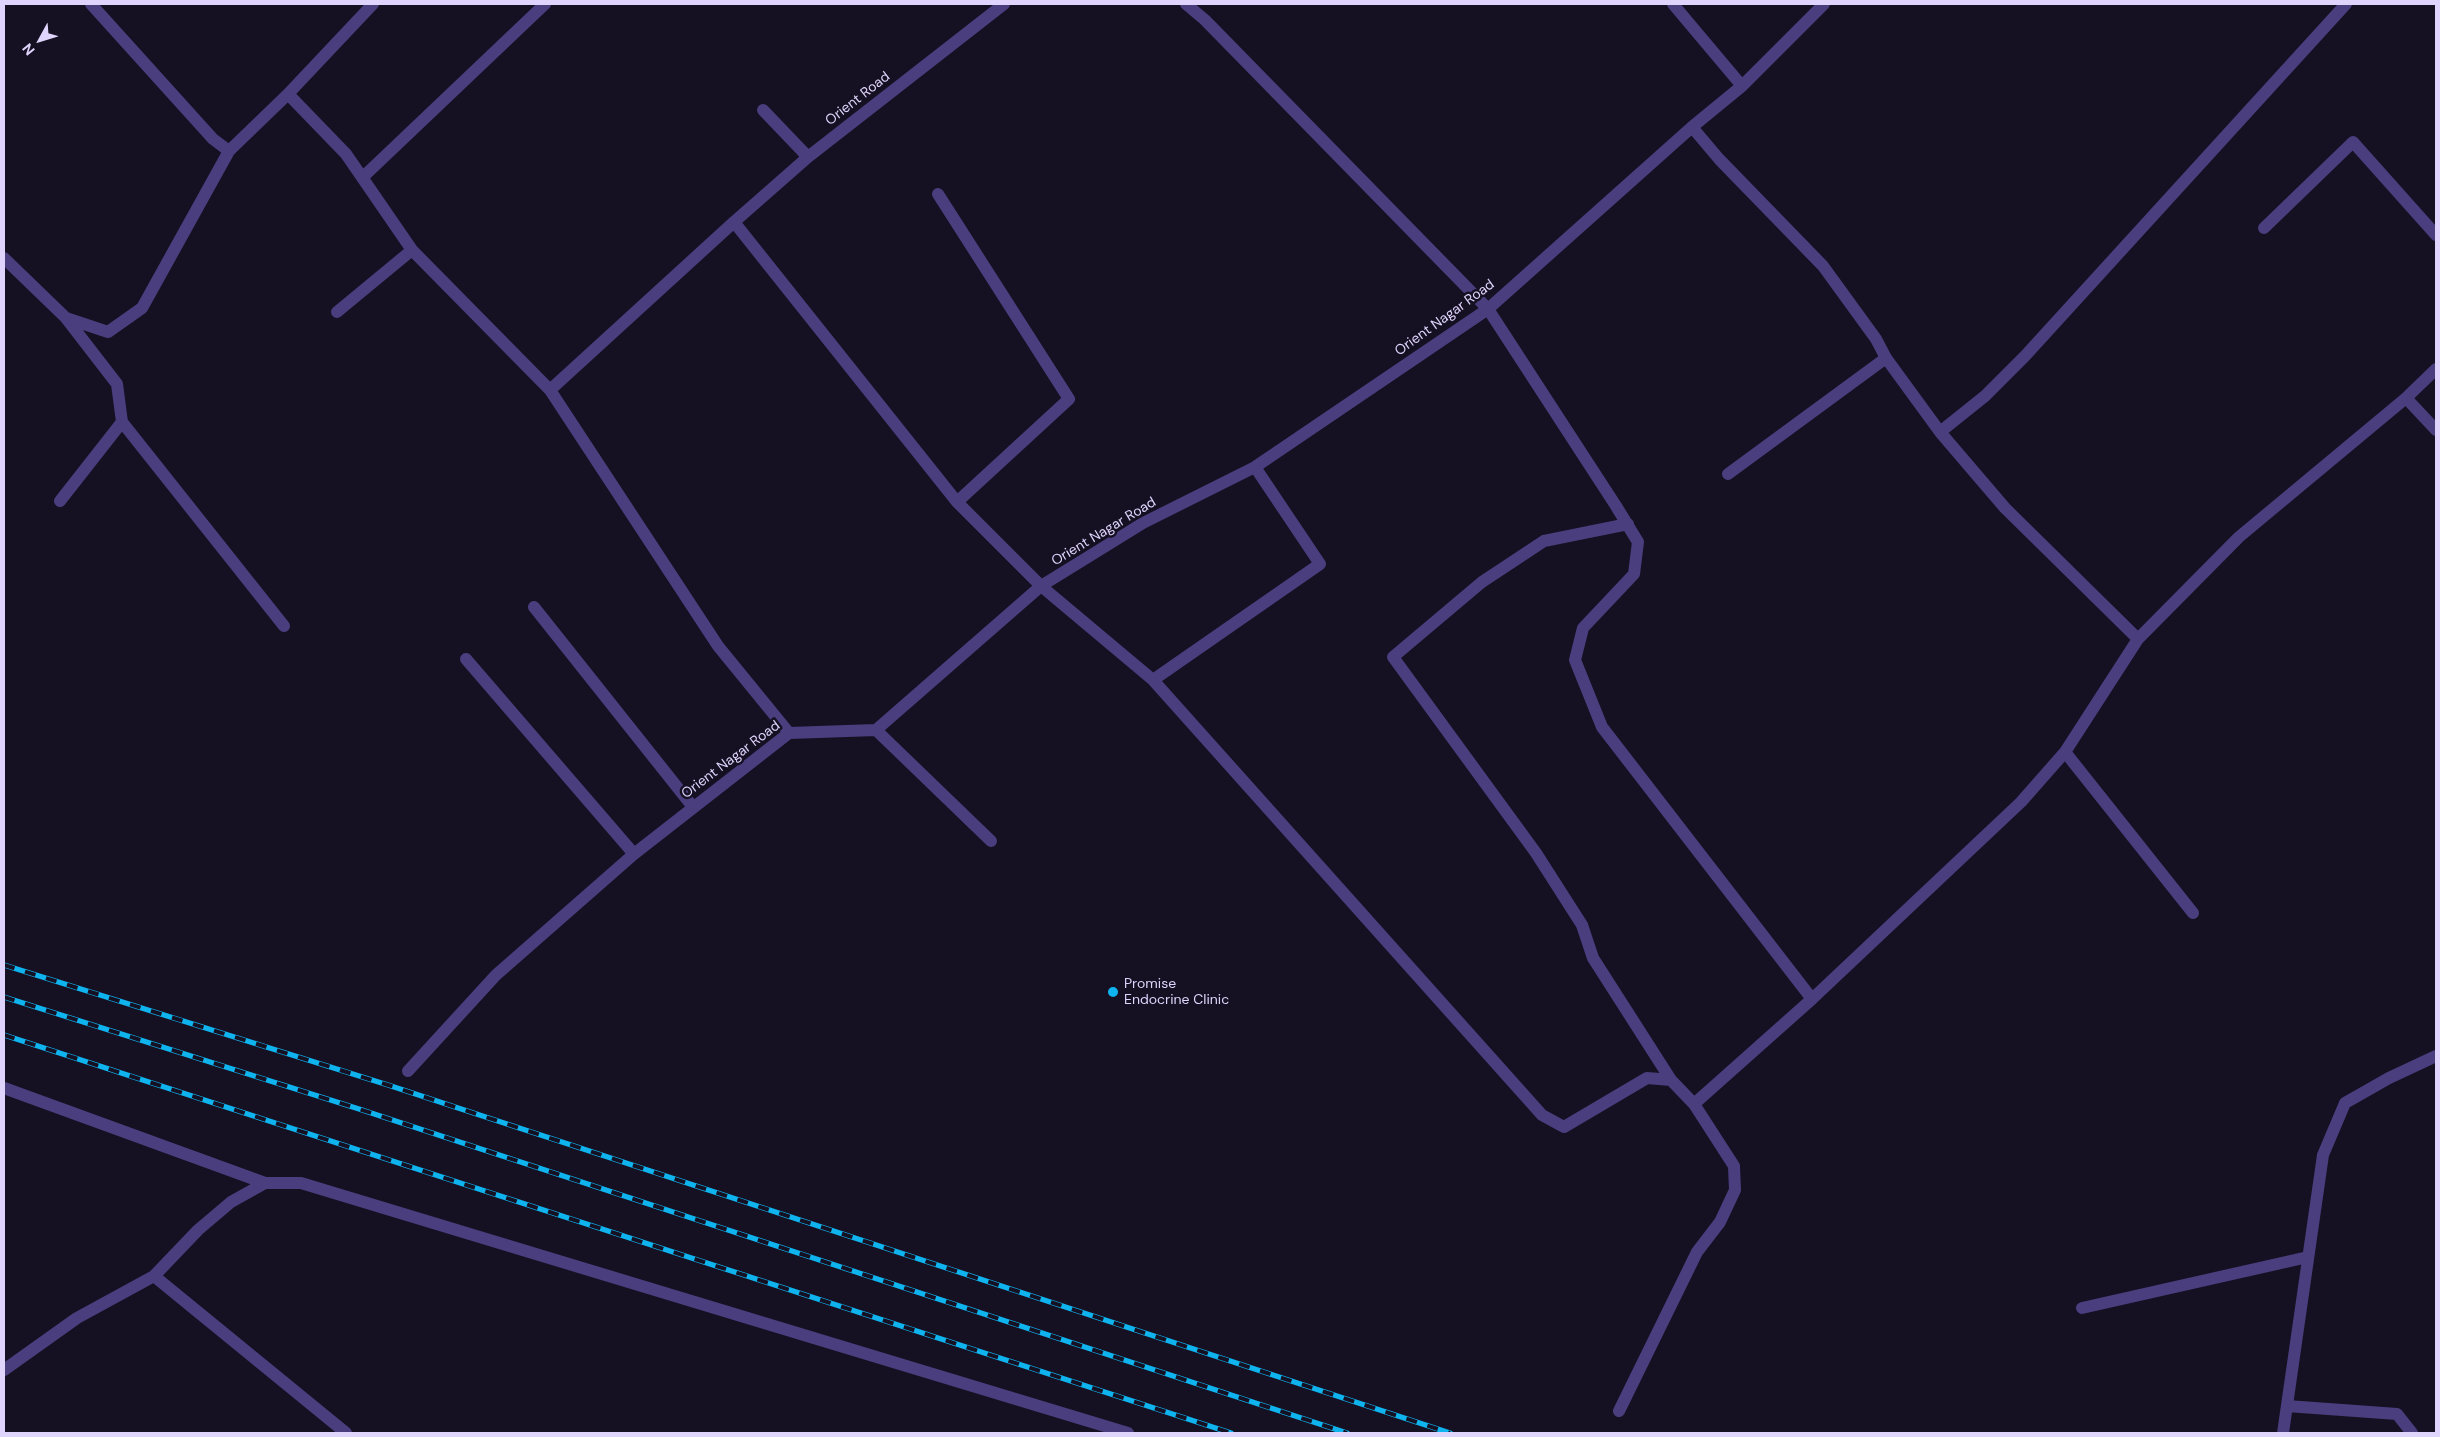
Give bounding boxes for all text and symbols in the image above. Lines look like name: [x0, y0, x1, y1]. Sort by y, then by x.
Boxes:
north arrow: [15, 15, 65, 65]
text: N: [18, 40, 39, 59]
street label: Orient Road: [822, 69, 894, 129]
street label: Orient Nagar Road: [1392, 276, 1498, 360]
street label: Orient Nagar Road: [1049, 494, 1159, 570]
street label: Orient Nagar Road: [679, 718, 783, 802]
place label: Promise Endocrine Clinic: [1124, 976, 1229, 1009]
marker: Promise Endocrine Clinic: [1106, 985, 1120, 999]

